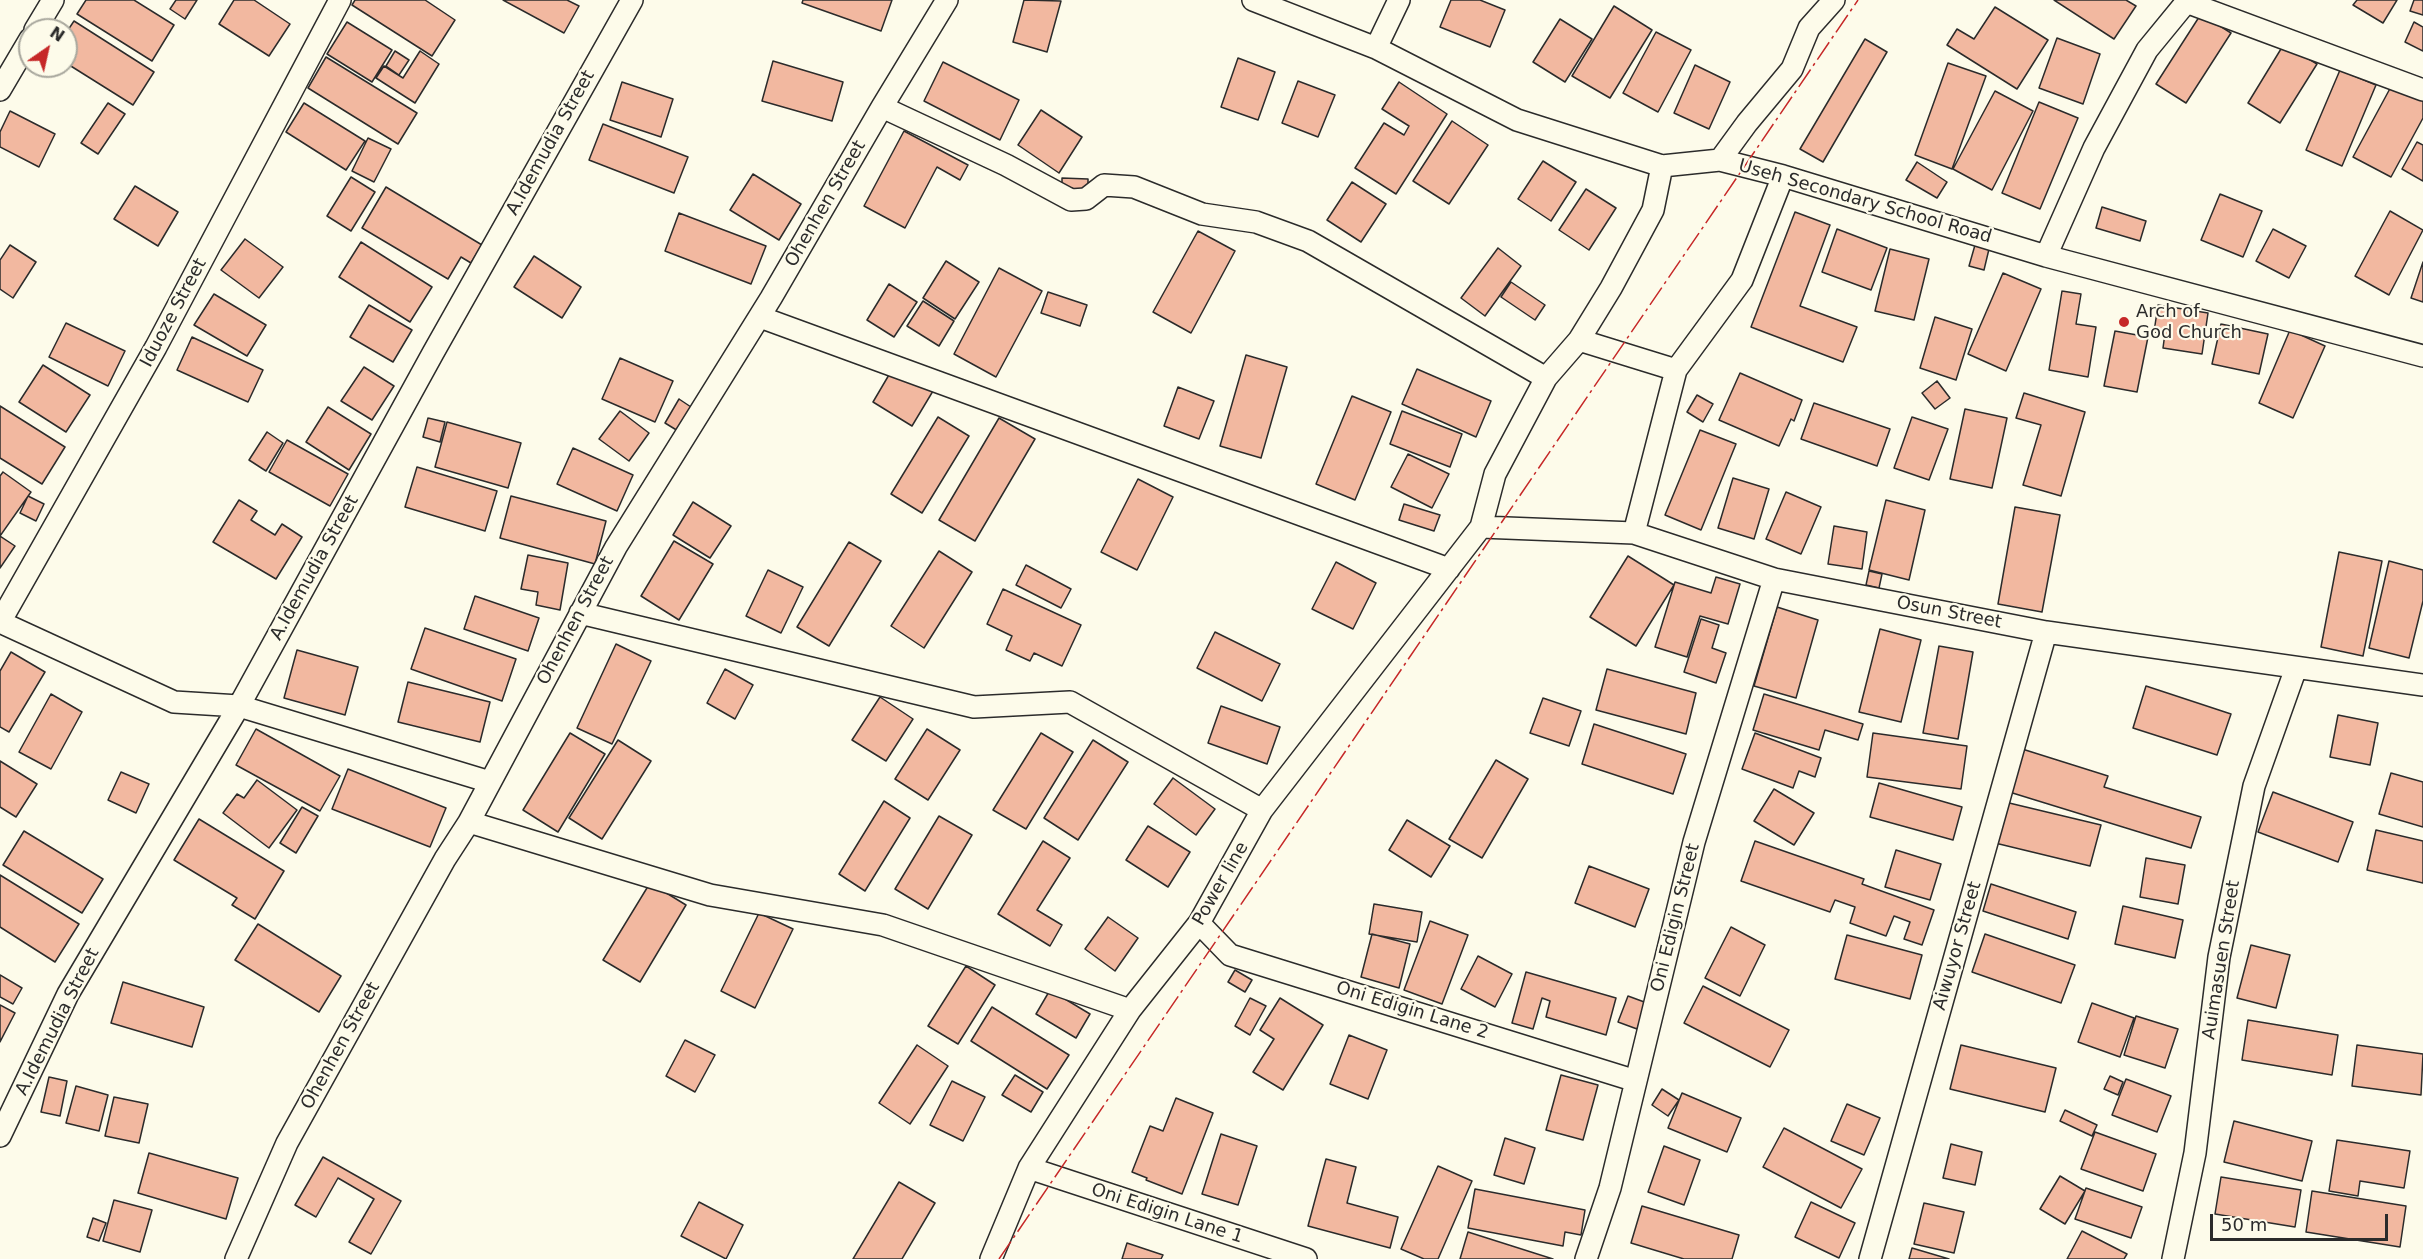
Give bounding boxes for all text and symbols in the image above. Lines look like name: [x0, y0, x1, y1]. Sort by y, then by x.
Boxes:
north arrow: [18, 18, 78, 78]
text: N: [46, 23, 68, 46]
street label: A.Idemudia Street: [502, 67, 600, 219]
street label: Ohenhen Street: [781, 137, 871, 271]
street label: Useh Secondary School Road: [1736, 155, 1994, 249]
street label: Iduoze Street: [136, 255, 212, 371]
place label: Arch of God Church: [2136, 301, 2242, 344]
marker: Arch of God Church: [2117, 315, 2131, 329]
street label: A.Idemudia Street: [266, 492, 364, 644]
street label: Ohenhen Street: [533, 553, 619, 689]
street label: Osun Street: [1895, 592, 2003, 634]
street label: Power line: [1188, 838, 1254, 930]
street label: Oni Edigin Street: [1647, 841, 1705, 995]
street label: Aiwuyor Street: [1929, 879, 1987, 1013]
street label: Auimasuen Street: [2199, 879, 2245, 1041]
street label: A.Idemudia Street: [12, 945, 104, 1099]
street label: Oni Edigin Lane 2: [1333, 978, 1491, 1044]
street label: Ohenhen Street: [297, 979, 385, 1113]
street label: Oni Edigin Lane 1: [1088, 1179, 1246, 1249]
scale bar: [2213, 1202, 2392, 1240]
text: 50 m: [2221, 1214, 2267, 1235]

